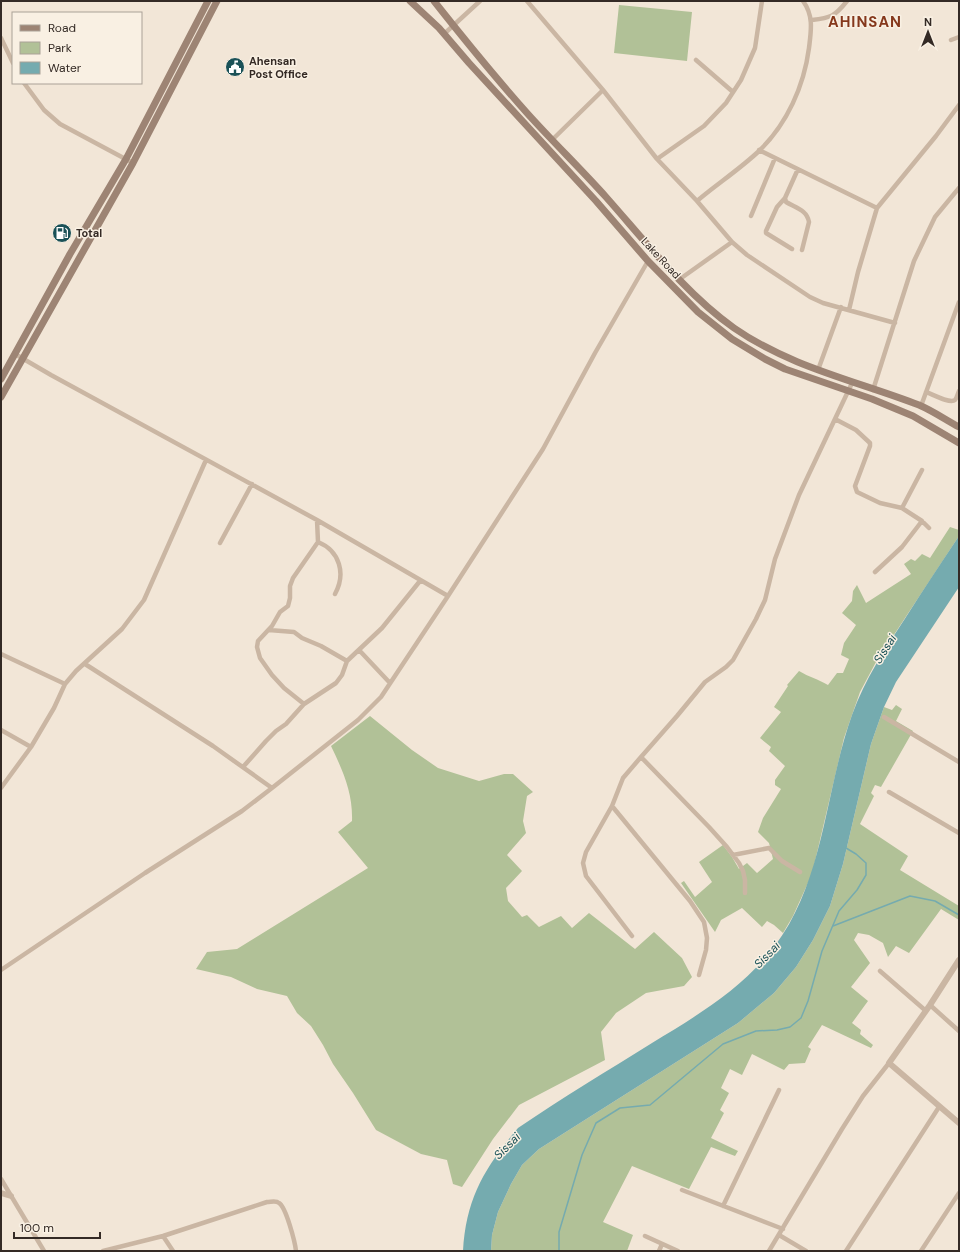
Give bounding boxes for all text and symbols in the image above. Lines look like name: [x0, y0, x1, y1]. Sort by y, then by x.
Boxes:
legend: [12, 12, 142, 84]
district label: AHINSAN: [828, 12, 902, 32]
north arrow: [908, 12, 948, 52]
text: N: [924, 15, 932, 29]
text: Road: [48, 20, 76, 36]
text: Park: [48, 40, 72, 56]
place label: Ahensan Post Office: [249, 54, 308, 81]
public building icon: Ahensan Post Office: [224, 56, 246, 78]
text: Water: [48, 60, 82, 76]
fuel station icon: Total: [51, 222, 73, 244]
place label: Total: [76, 226, 102, 240]
street label: Lake Road: [638, 234, 684, 282]
water label: Sissai: [870, 630, 901, 667]
water label: Sissai: [750, 937, 784, 972]
water label: Sissai: [490, 1128, 525, 1163]
scale bar: [14, 1214, 100, 1240]
text: 100 m: [20, 1220, 54, 1236]

